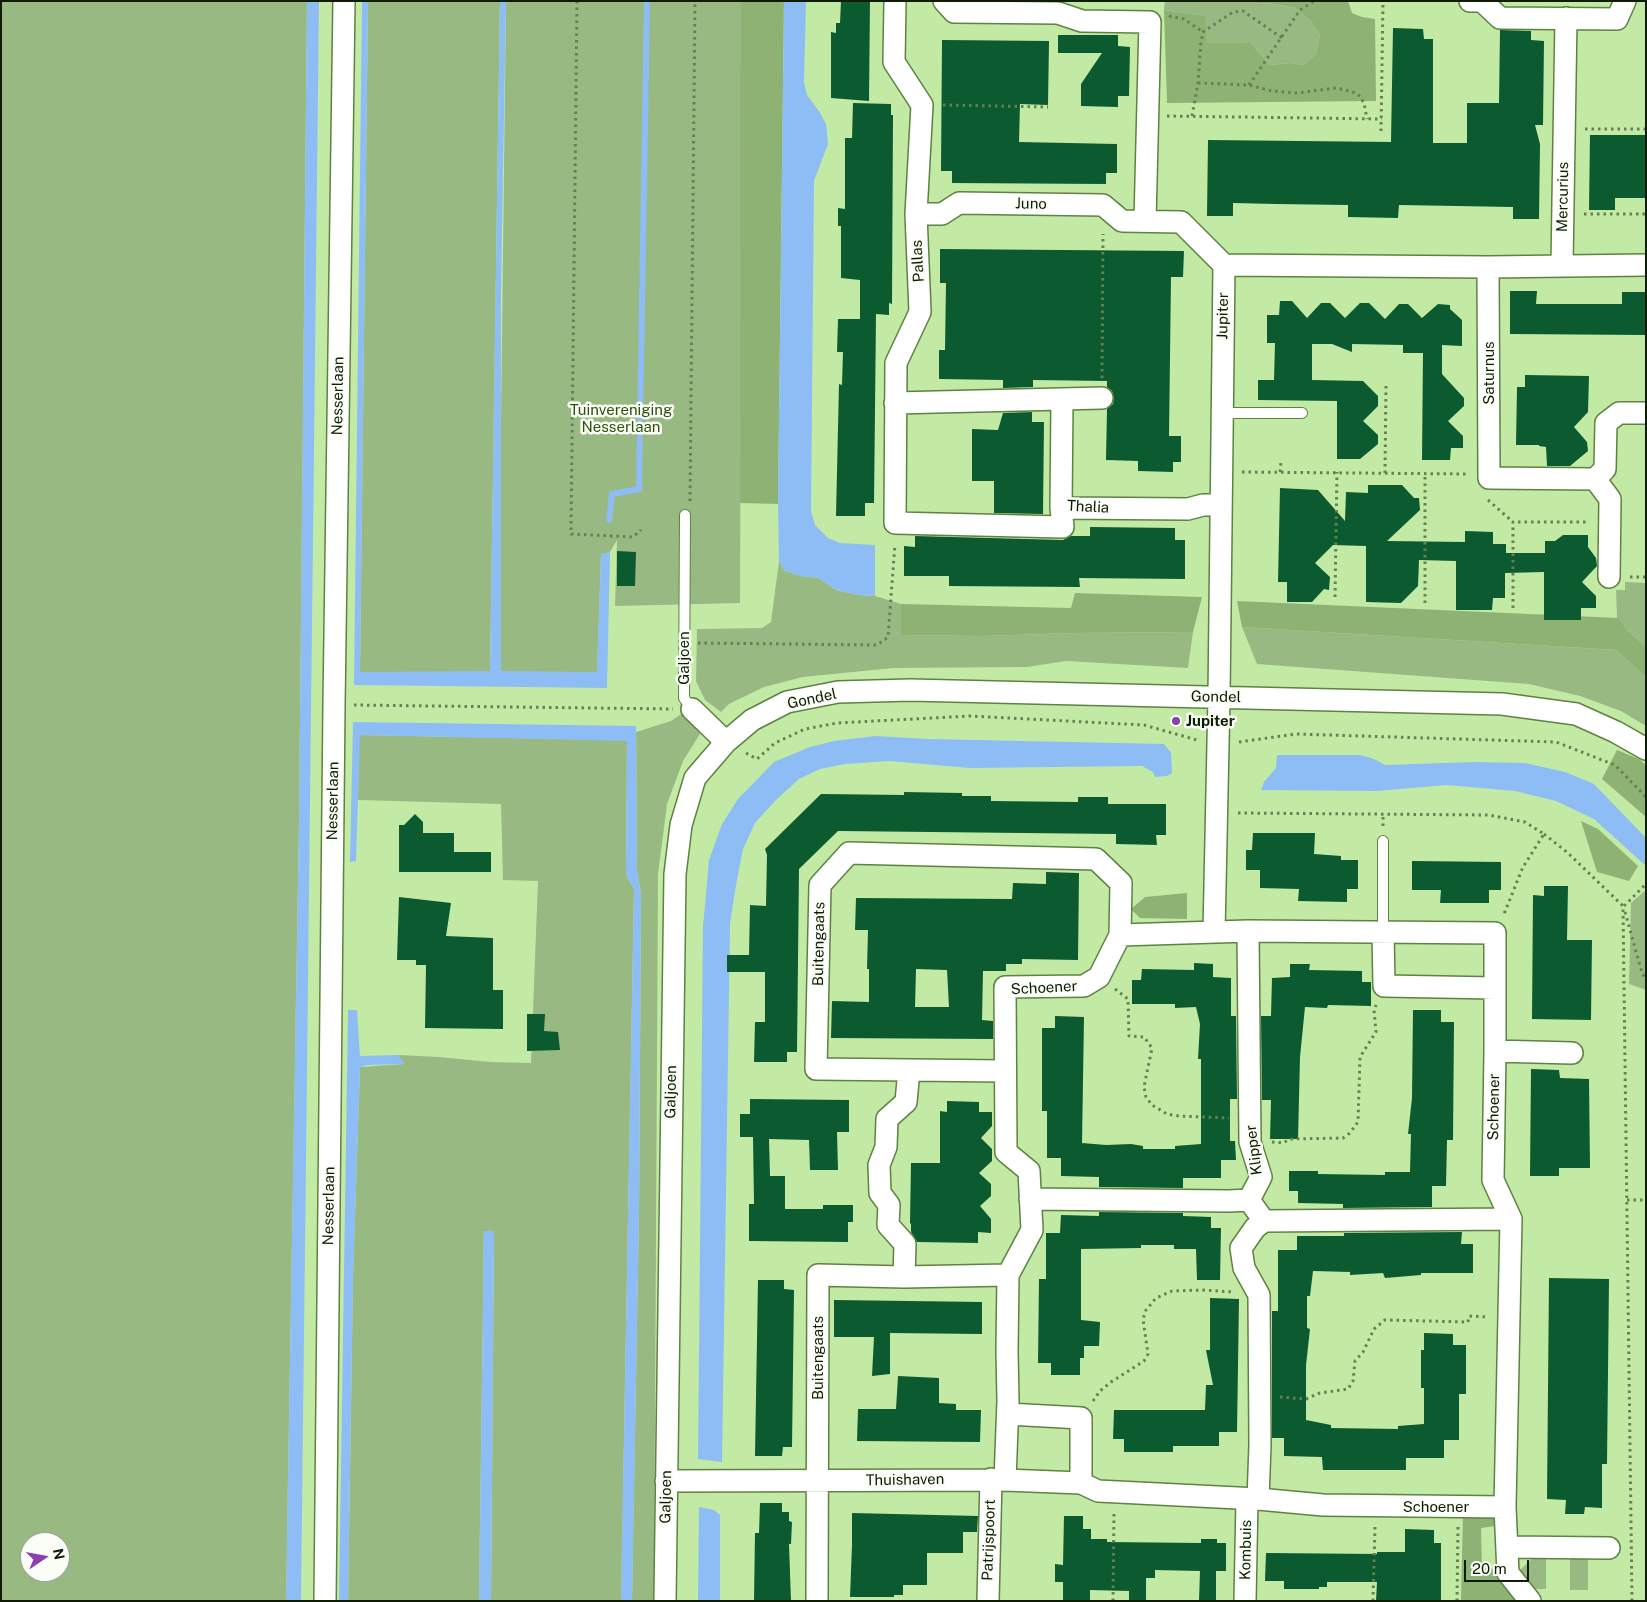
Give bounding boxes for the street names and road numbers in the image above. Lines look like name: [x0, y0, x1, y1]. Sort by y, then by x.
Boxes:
street label: Mercurius: [1553, 162, 1573, 232]
street label: Juno: [1015, 195, 1047, 213]
street label: Pallas: [908, 239, 928, 283]
street label: Jupiter: [1214, 292, 1232, 340]
street label: Saturnus: [1480, 341, 1498, 405]
street label: Nesserlaan: [328, 356, 348, 436]
street label: Thalia: [1066, 497, 1110, 517]
street label: Galjoen: [675, 631, 693, 685]
street label: Gondel: [786, 685, 838, 713]
street label: Gondel: [1191, 688, 1241, 706]
street label: Nesserlaan: [323, 761, 343, 841]
street label: Buitengaats: [809, 902, 829, 986]
street label: Schoener: [1010, 977, 1078, 999]
street label: Galjoen: [662, 1065, 680, 1119]
street label: Schoener: [1484, 1073, 1504, 1141]
street label: Klipper: [1242, 1124, 1266, 1176]
street label: Nesserlaan: [319, 1166, 339, 1246]
street label: Buitengaats: [809, 1316, 827, 1400]
street label: Galjoen: [657, 1470, 675, 1524]
street label: Thuishaven: [865, 1470, 945, 1490]
street label: Schoener: [1403, 1498, 1469, 1516]
street label: Patrijspoort: [979, 1499, 999, 1581]
street label: Kombuis: [1236, 1520, 1256, 1580]

